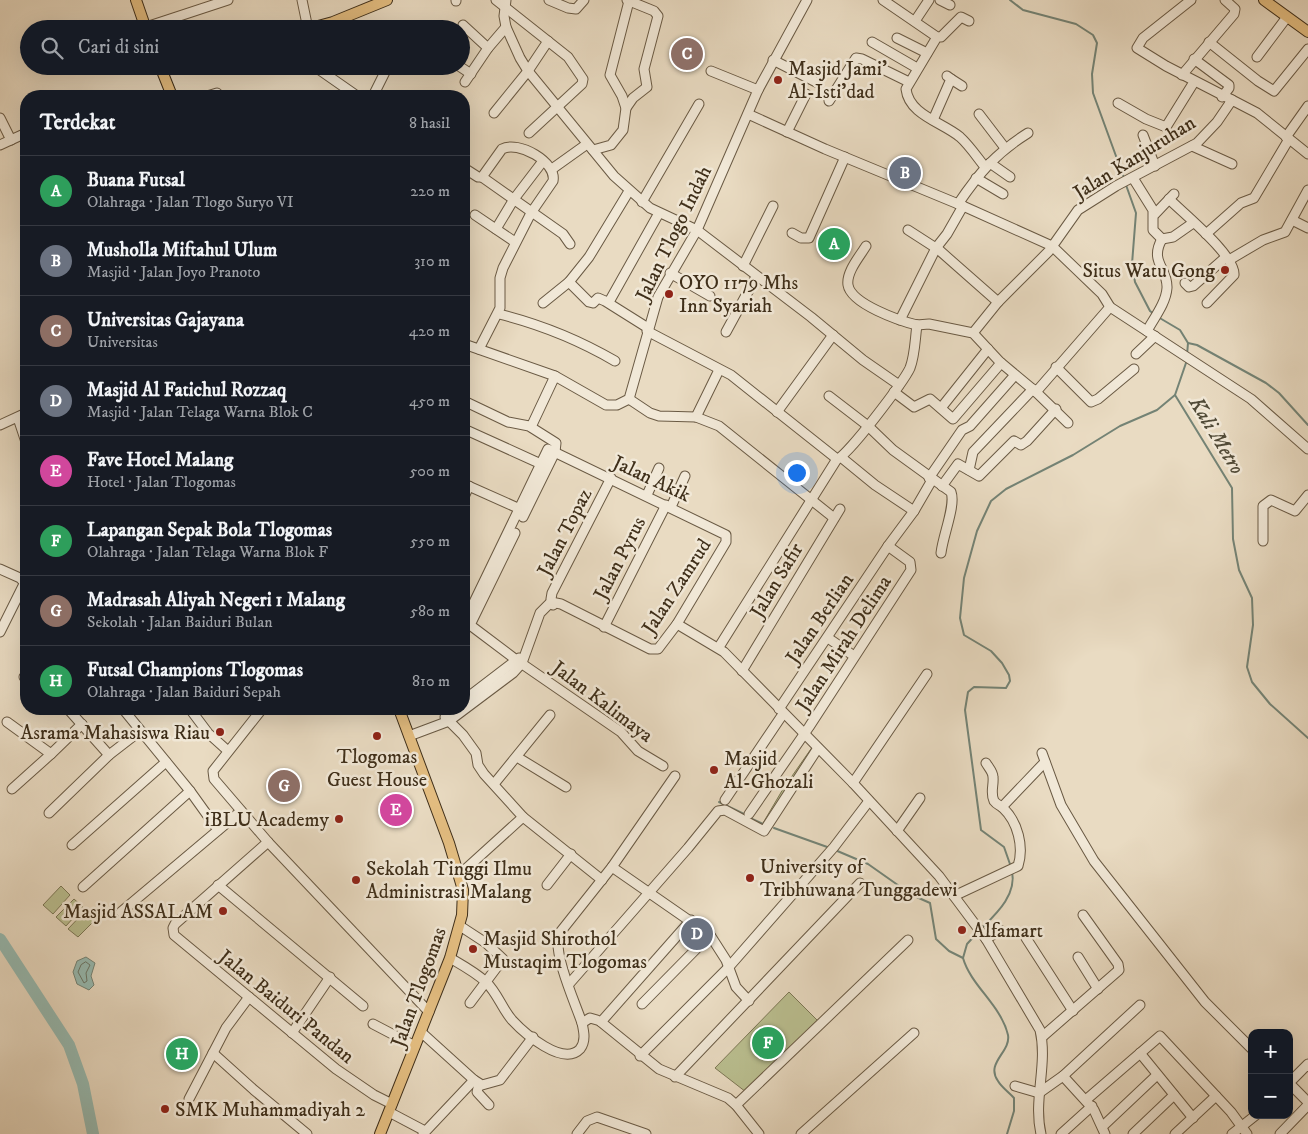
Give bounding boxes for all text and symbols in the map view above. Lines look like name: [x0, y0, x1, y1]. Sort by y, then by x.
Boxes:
search box: [20, 20, 470, 75]
icon: search: [38, 34, 66, 62]
pin: C: [671, 35, 703, 73]
text: Cari di sini: [78, 36, 159, 59]
place label: Masjid Jami' Al-Isti'dad: [788, 57, 887, 105]
marker: Masjid Jami' Al-Isti'dad: [772, 74, 784, 86]
text: Terdekat: [40, 110, 115, 136]
street label: Jalan Kanjuruhan: [1067, 110, 1201, 207]
text: 8 hasil: [409, 113, 450, 133]
pin: B: [889, 154, 921, 192]
street label: Jalan Tlogo Indah: [630, 161, 718, 307]
text: Buana Futsal: [87, 169, 185, 192]
text: A: [51, 181, 61, 201]
text: 220 m: [410, 181, 450, 201]
text: Olahraga · Jalan Tlogo Suryo VI: [87, 192, 294, 212]
pin: A: [818, 225, 850, 263]
text: Musholla Miftahul Ulum: [87, 239, 277, 262]
text: B: [51, 251, 61, 271]
text: 310 m: [414, 251, 450, 271]
place label: Situs Watu Gong: [1083, 259, 1215, 284]
text: Masjid · Jalan Joyo Pranoto: [87, 262, 260, 282]
marker: Situs Watu Gong: [1219, 264, 1231, 276]
place label: OYO 1179 Mhs Inn Syariah: [679, 271, 799, 319]
marker: OYO 1179 Mhs Inn Syariah: [663, 288, 675, 300]
text: Universitas Gajayana: [87, 309, 244, 332]
text: C: [51, 321, 61, 341]
text: 420 m: [409, 321, 450, 341]
text: Universitas: [87, 332, 158, 352]
text: Masjid Al Fatichul Rozzaq: [87, 379, 287, 402]
text: D: [50, 391, 62, 411]
text: 450 m: [409, 391, 450, 411]
water label: Kali Metro: [1182, 391, 1250, 479]
text: Masjid · Jalan Telaga Warna Blok C: [87, 402, 313, 422]
text: Fave Hotel Malang: [87, 449, 233, 472]
street label: Jalan Akik: [607, 450, 694, 508]
your location: [784, 460, 810, 486]
text: E: [50, 461, 62, 481]
text: 500 m: [409, 461, 450, 481]
text: Hotel · Jalan Tlogomas: [87, 472, 236, 492]
street label: Jalan Topaz: [532, 484, 598, 583]
street label: Jalan Pyrus: [588, 513, 652, 606]
text: Lapangan Sepak Bola Tlogomas: [87, 519, 332, 542]
text: F: [51, 531, 61, 551]
text: 550 m: [410, 531, 450, 551]
street label: Jalan Zamrud: [636, 534, 717, 641]
street label: Jalan Safir: [744, 538, 810, 625]
text: Olahraga · Jalan Telaga Warna Blok F: [87, 542, 328, 562]
street label: Jalan Berlian: [780, 568, 860, 670]
street label: Jalan Mirah Delima: [790, 571, 898, 718]
text: Madrasah Aliyah Negeri 1 Malang: [87, 589, 345, 612]
text: G: [50, 601, 62, 621]
text: 580 m: [410, 601, 450, 621]
text: Sekolah · Jalan Baiduri Bulan: [87, 612, 273, 632]
street label: Jalan Kalimaya: [545, 655, 658, 749]
text: Futsal Champions Tlogomas: [87, 659, 303, 682]
text: H: [49, 671, 63, 691]
text: 810 m: [412, 671, 450, 691]
text: Olahraga · Jalan Baiduri Sepah: [87, 682, 281, 702]
place label: Asrama Mahasiswa Riau: [20, 721, 210, 746]
marker: Asrama Mahasiswa Riau: [214, 726, 226, 738]
marker: Tlogomas Guest House: [371, 730, 383, 742]
place label: Tlogomas Guest House: [327, 745, 427, 793]
place label: Masjid Al-Ghozali: [724, 747, 813, 795]
marker: Masjid Al-Ghozali: [708, 764, 720, 776]
pin: G: [268, 767, 300, 805]
pin: E: [380, 791, 412, 829]
place label: iBLU Academy: [205, 808, 329, 833]
marker: iBLU Academy: [333, 813, 345, 825]
place label: University of Tribhuwana Tunggadewi: [760, 855, 957, 903]
place label: Sekolah Tinggi Ilmu Administrasi Malang: [366, 857, 532, 905]
marker: University of Tribhuwana Tunggadewi: [744, 872, 756, 884]
marker: Sekolah Tinggi Ilmu Administrasi Malang: [350, 874, 362, 886]
place label: Masjid ASSALAM: [63, 900, 213, 925]
marker: Masjid ASSALAM: [217, 905, 229, 917]
pin: D: [681, 915, 713, 953]
place label: Alfamart: [972, 919, 1043, 944]
street label: Jalan Tlogomas: [385, 924, 453, 1053]
marker: Alfamart: [956, 924, 968, 936]
place label: Masjid Shirothol Mustaqim Tlogomas: [483, 927, 647, 975]
street label: Jalan Baiduri Pandan: [212, 943, 359, 1070]
marker: Masjid Shirothol Mustaqim Tlogomas: [467, 943, 479, 955]
pin: F: [752, 1024, 784, 1062]
map controls: [1248, 1029, 1293, 1119]
button: +: [1248, 1029, 1293, 1074]
pin: H: [166, 1035, 198, 1073]
button: −: [1248, 1074, 1293, 1119]
place label: SMK Muhammadiyah 2: [175, 1098, 365, 1123]
marker: SMK Muhammadiyah 2: [159, 1103, 171, 1115]

